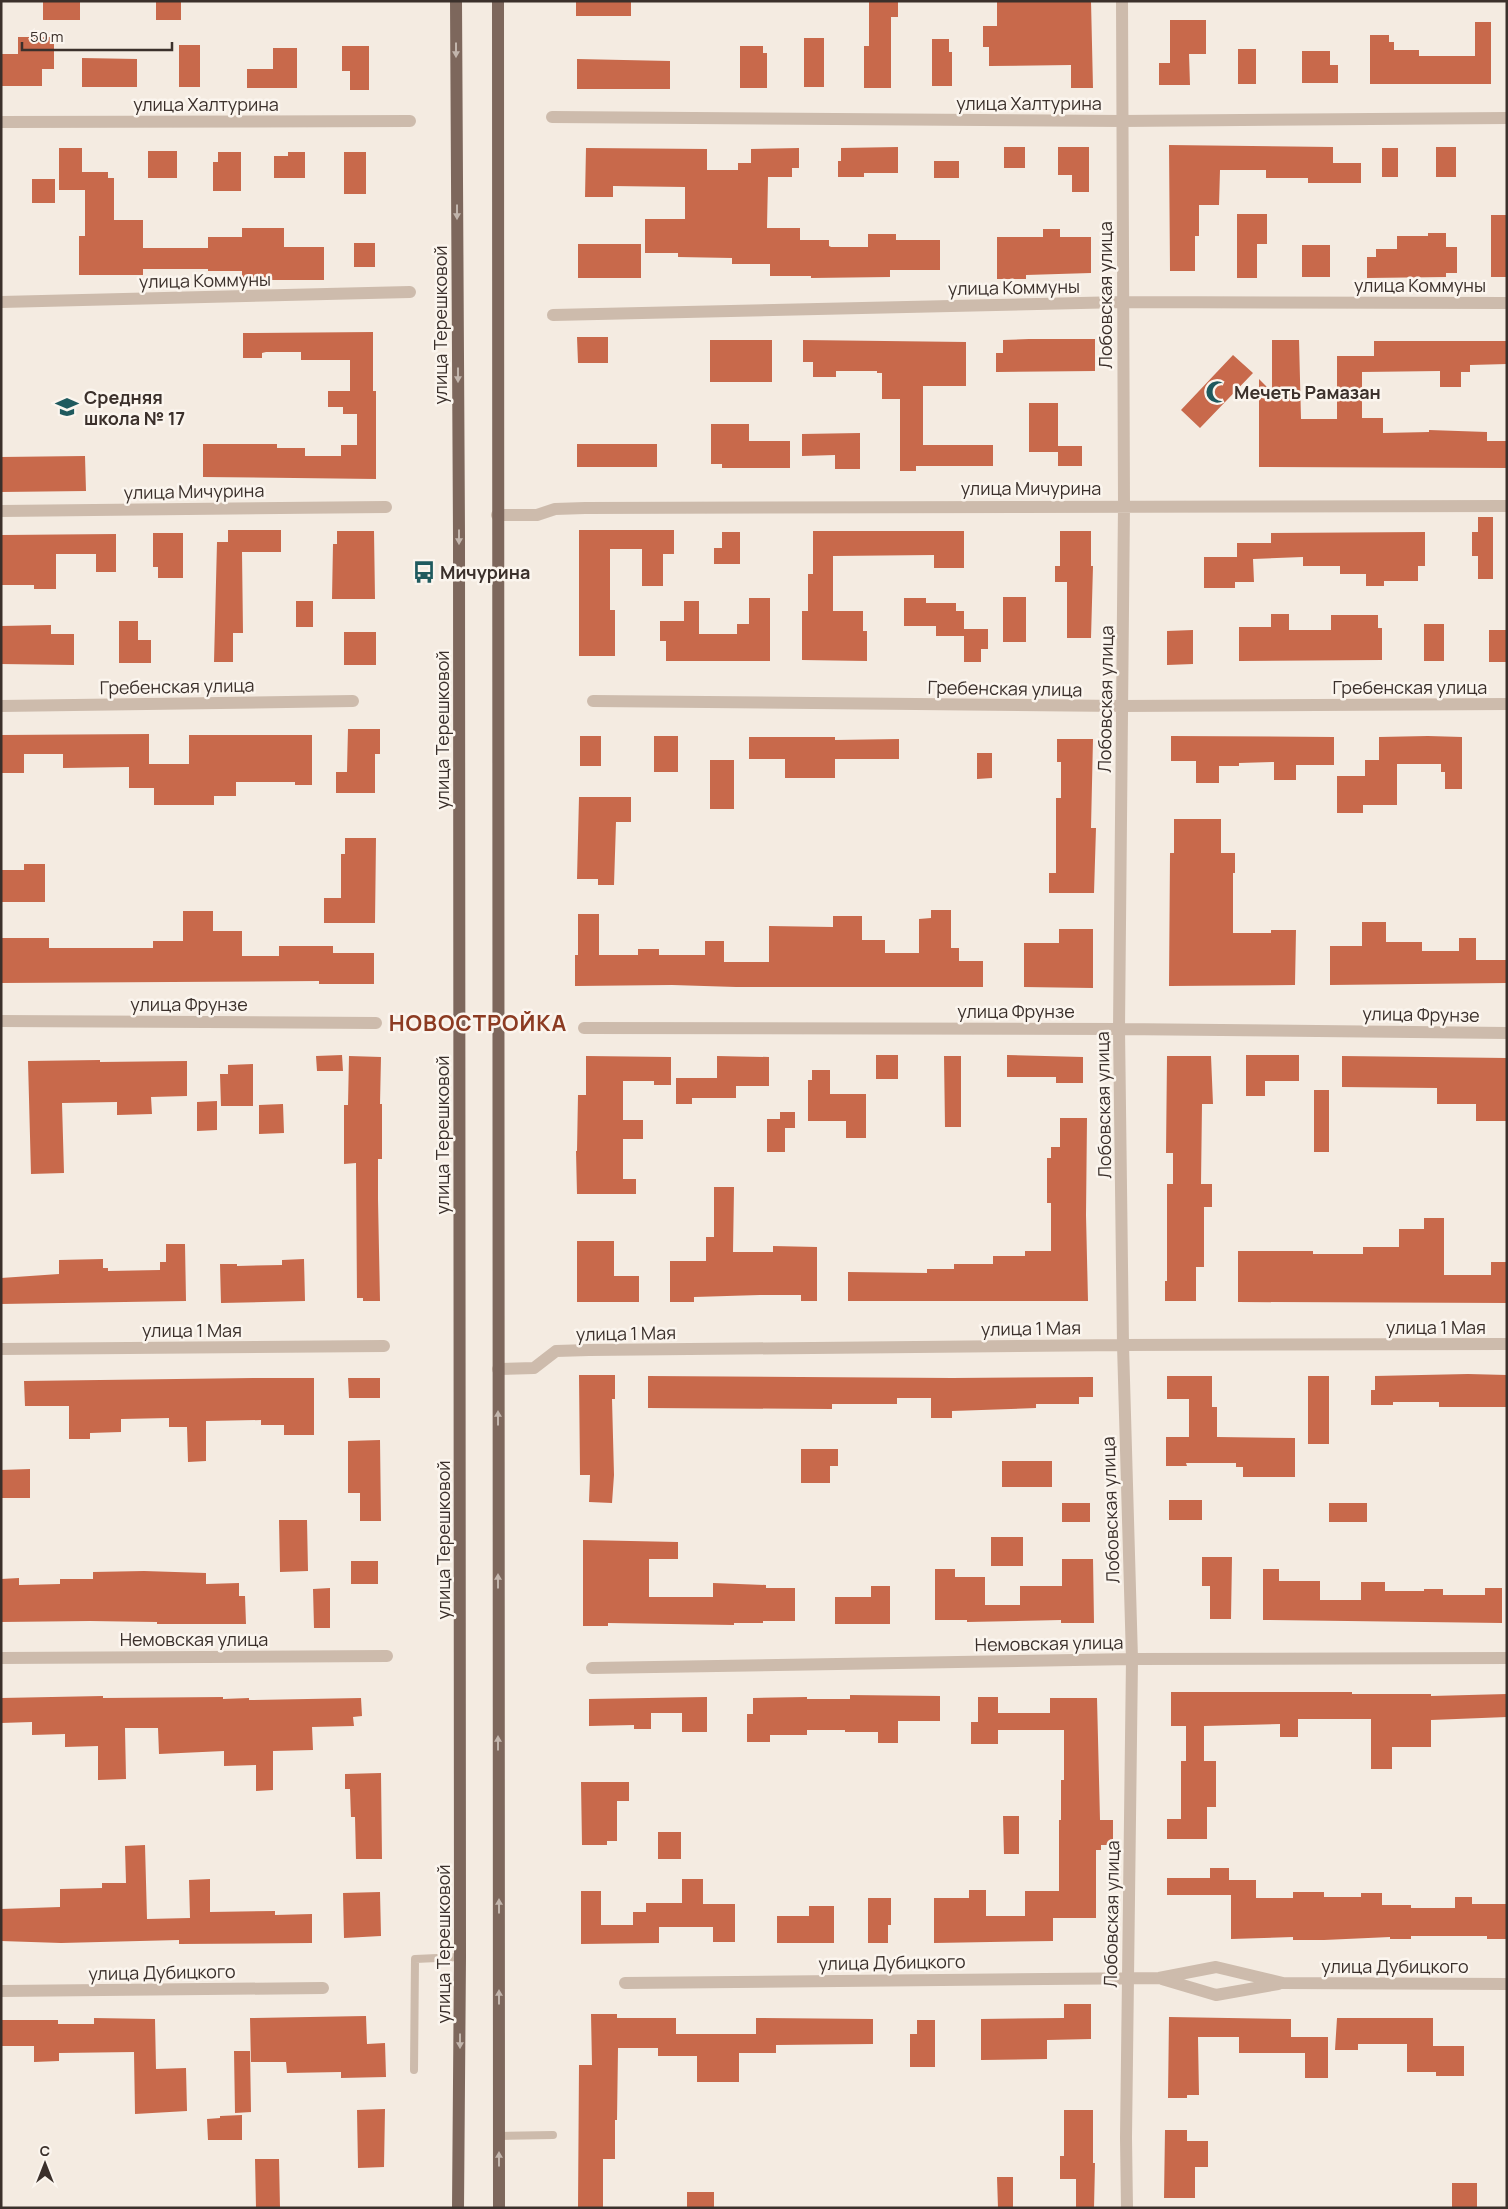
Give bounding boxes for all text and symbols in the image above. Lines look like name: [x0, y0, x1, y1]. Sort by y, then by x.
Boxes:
scale bar: [22, 20, 172, 52]
text: 50 m: [30, 26, 64, 47]
one-way arrow: [452, 42, 460, 58]
street label: улица Халтурина: [956, 91, 1102, 115]
street label: улица Халтурина: [133, 92, 279, 116]
one-way arrow: [453, 205, 461, 221]
street label: Лобовская улица: [1093, 221, 1117, 369]
street label: улица Терешковой: [428, 245, 452, 405]
street label: улица Коммуны: [139, 267, 271, 293]
street label: улица Коммуны: [1354, 273, 1486, 297]
street label: улица Коммуны: [948, 274, 1080, 300]
one-way arrow: [454, 367, 462, 383]
mosque icon: Мечеть Рамазан: [1204, 379, 1230, 405]
place label: Мечеть Рамазан: [1234, 380, 1381, 404]
place label: Средняя школа № 17: [84, 385, 185, 430]
school or university icon: Средняя школа № 17: [54, 394, 80, 420]
street label: улица Мичурина: [961, 476, 1101, 500]
street label: улица Мичурина: [123, 478, 265, 504]
one-way arrow: [455, 530, 463, 546]
bus stop icon: Мичурина: [411, 559, 437, 585]
place label: Мичурина: [440, 560, 530, 584]
street label: Лобовская улица: [1092, 625, 1118, 773]
street label: улица Терешковой: [430, 650, 454, 810]
street label: Гребенская улица: [99, 673, 255, 699]
street label: Гребенская улица: [927, 675, 1083, 701]
street label: Гребенская улица: [1333, 675, 1487, 699]
street label: улица Фрунзе: [130, 992, 248, 1016]
street label: улица Фрунзе: [957, 999, 1075, 1023]
street label: улица Фрунзе: [1362, 1001, 1480, 1027]
district label: НОВОСТРОЙКА: [389, 1008, 567, 1038]
street label: Лобовская улица: [1090, 1031, 1116, 1179]
street label: улица Терешковой: [430, 1055, 454, 1215]
street label: улица 1 Мая: [981, 1315, 1081, 1341]
street label: улица 1 Мая: [1386, 1315, 1486, 1339]
street label: улица 1 Мая: [142, 1318, 242, 1342]
street label: улица 1 Мая: [576, 1320, 676, 1346]
one-way arrow: [494, 1410, 502, 1426]
street label: Лобовская улица: [1095, 1436, 1125, 1584]
street label: улица Терешковой: [431, 1460, 455, 1620]
one-way arrow: [494, 1573, 502, 1589]
street label: Немовская улица: [120, 1627, 268, 1651]
street label: Немовская улица: [975, 1630, 1123, 1656]
one-way arrow: [494, 1735, 502, 1751]
street label: Лобовская улица: [1098, 1840, 1124, 1988]
street label: улица Терешковой: [431, 1864, 455, 2024]
one-way arrow: [494, 1898, 502, 1914]
street label: улица Дубицкого: [818, 1949, 966, 1975]
street label: улица Дубицкого: [1321, 1954, 1469, 1978]
street label: улица Дубицкого: [88, 1959, 236, 1985]
one-way arrow: [495, 1988, 503, 2004]
one-way arrow: [456, 2033, 464, 2049]
north arrow: [20, 2139, 70, 2189]
text: С: [40, 2141, 50, 2160]
one-way arrow: [495, 2151, 503, 2167]

